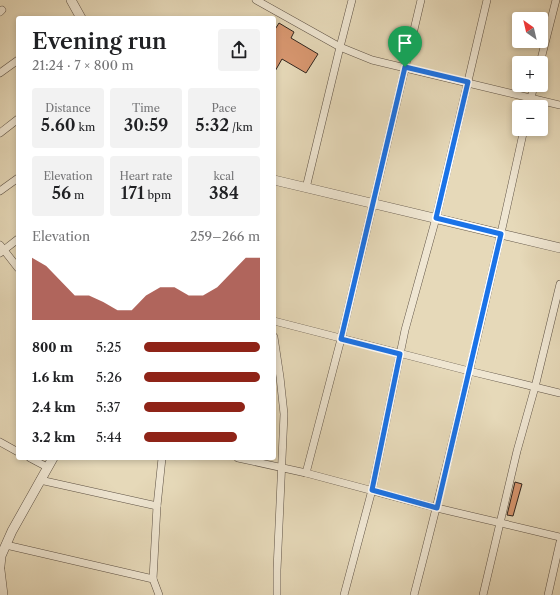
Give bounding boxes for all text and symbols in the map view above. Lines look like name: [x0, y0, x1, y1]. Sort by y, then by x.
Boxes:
north arrow: [512, 12, 548, 48]
map controls: [512, 12, 548, 136]
pin: [388, 26, 422, 67]
text: Evening run: [32, 28, 167, 55]
button: share: [218, 29, 260, 71]
icon: arrive: [394, 32, 416, 54]
button: +: [512, 56, 548, 92]
text: 21:24 · 7 × 800 m: [32, 57, 134, 73]
button: −: [512, 100, 548, 136]
text: Distance: [45, 101, 91, 115]
text: Time: [132, 101, 160, 115]
text: Pace: [212, 101, 236, 115]
text: 5.60: [41, 115, 76, 135]
text: 30:59: [124, 115, 168, 135]
text: 5:32: [195, 115, 229, 135]
text: km: [76, 120, 95, 134]
text: /km: [229, 120, 253, 134]
text: Elevation: [43, 169, 93, 183]
text: Heart rate: [119, 169, 173, 183]
text: kcal: [214, 169, 234, 183]
text: 56: [52, 183, 71, 203]
text: 171: [121, 183, 145, 203]
text: 384: [209, 183, 239, 203]
text: m: [71, 188, 84, 202]
text: bpm: [145, 188, 171, 202]
text: Elevation: [32, 228, 90, 244]
text: 259–266 m: [190, 228, 260, 244]
text: 800 m: [32, 339, 73, 355]
text: 5:25: [96, 339, 121, 355]
text: 1.6 km: [32, 369, 74, 385]
text: 5:26: [96, 369, 122, 385]
text: 2.4 km: [32, 399, 76, 415]
text: 5:37: [96, 399, 120, 415]
text: 3.2 km: [32, 429, 75, 445]
text: 5:44: [96, 429, 122, 445]

